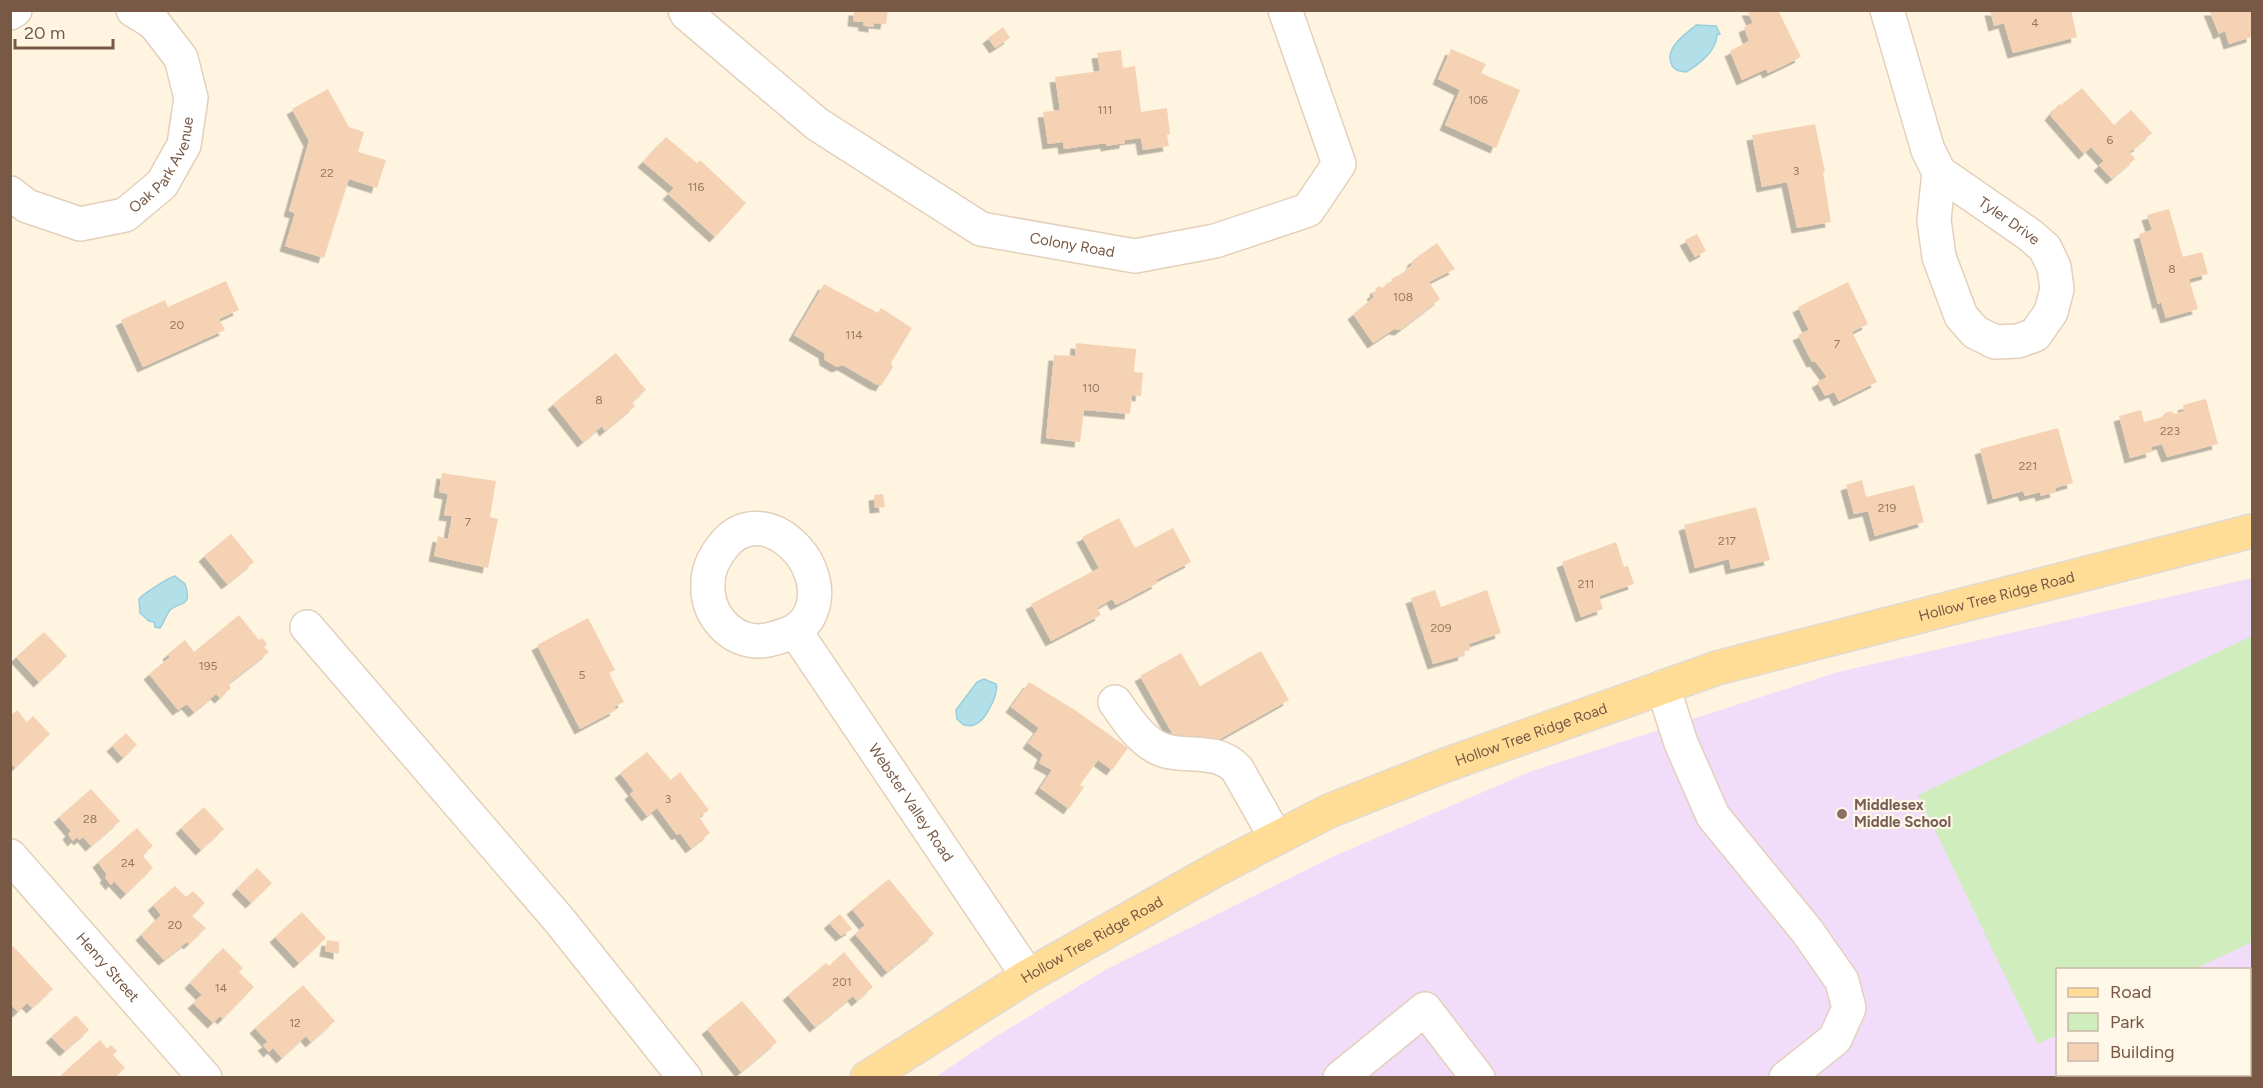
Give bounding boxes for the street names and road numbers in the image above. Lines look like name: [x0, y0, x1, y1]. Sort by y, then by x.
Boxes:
street label: Oak Park Avenue: [125, 116, 197, 217]
street label: Tyler Drive: [1975, 193, 2044, 249]
street label: Colony Road: [1028, 229, 1116, 261]
street label: Hollow Tree Ridge Road: [1917, 568, 2076, 625]
street label: Hollow Tree Ridge Road: [1453, 699, 1610, 770]
street label: Webster Valley Road: [865, 740, 957, 865]
street label: Hollow Tree Ridge Road: [1017, 892, 1166, 987]
street label: Henry Street: [72, 929, 143, 1006]

